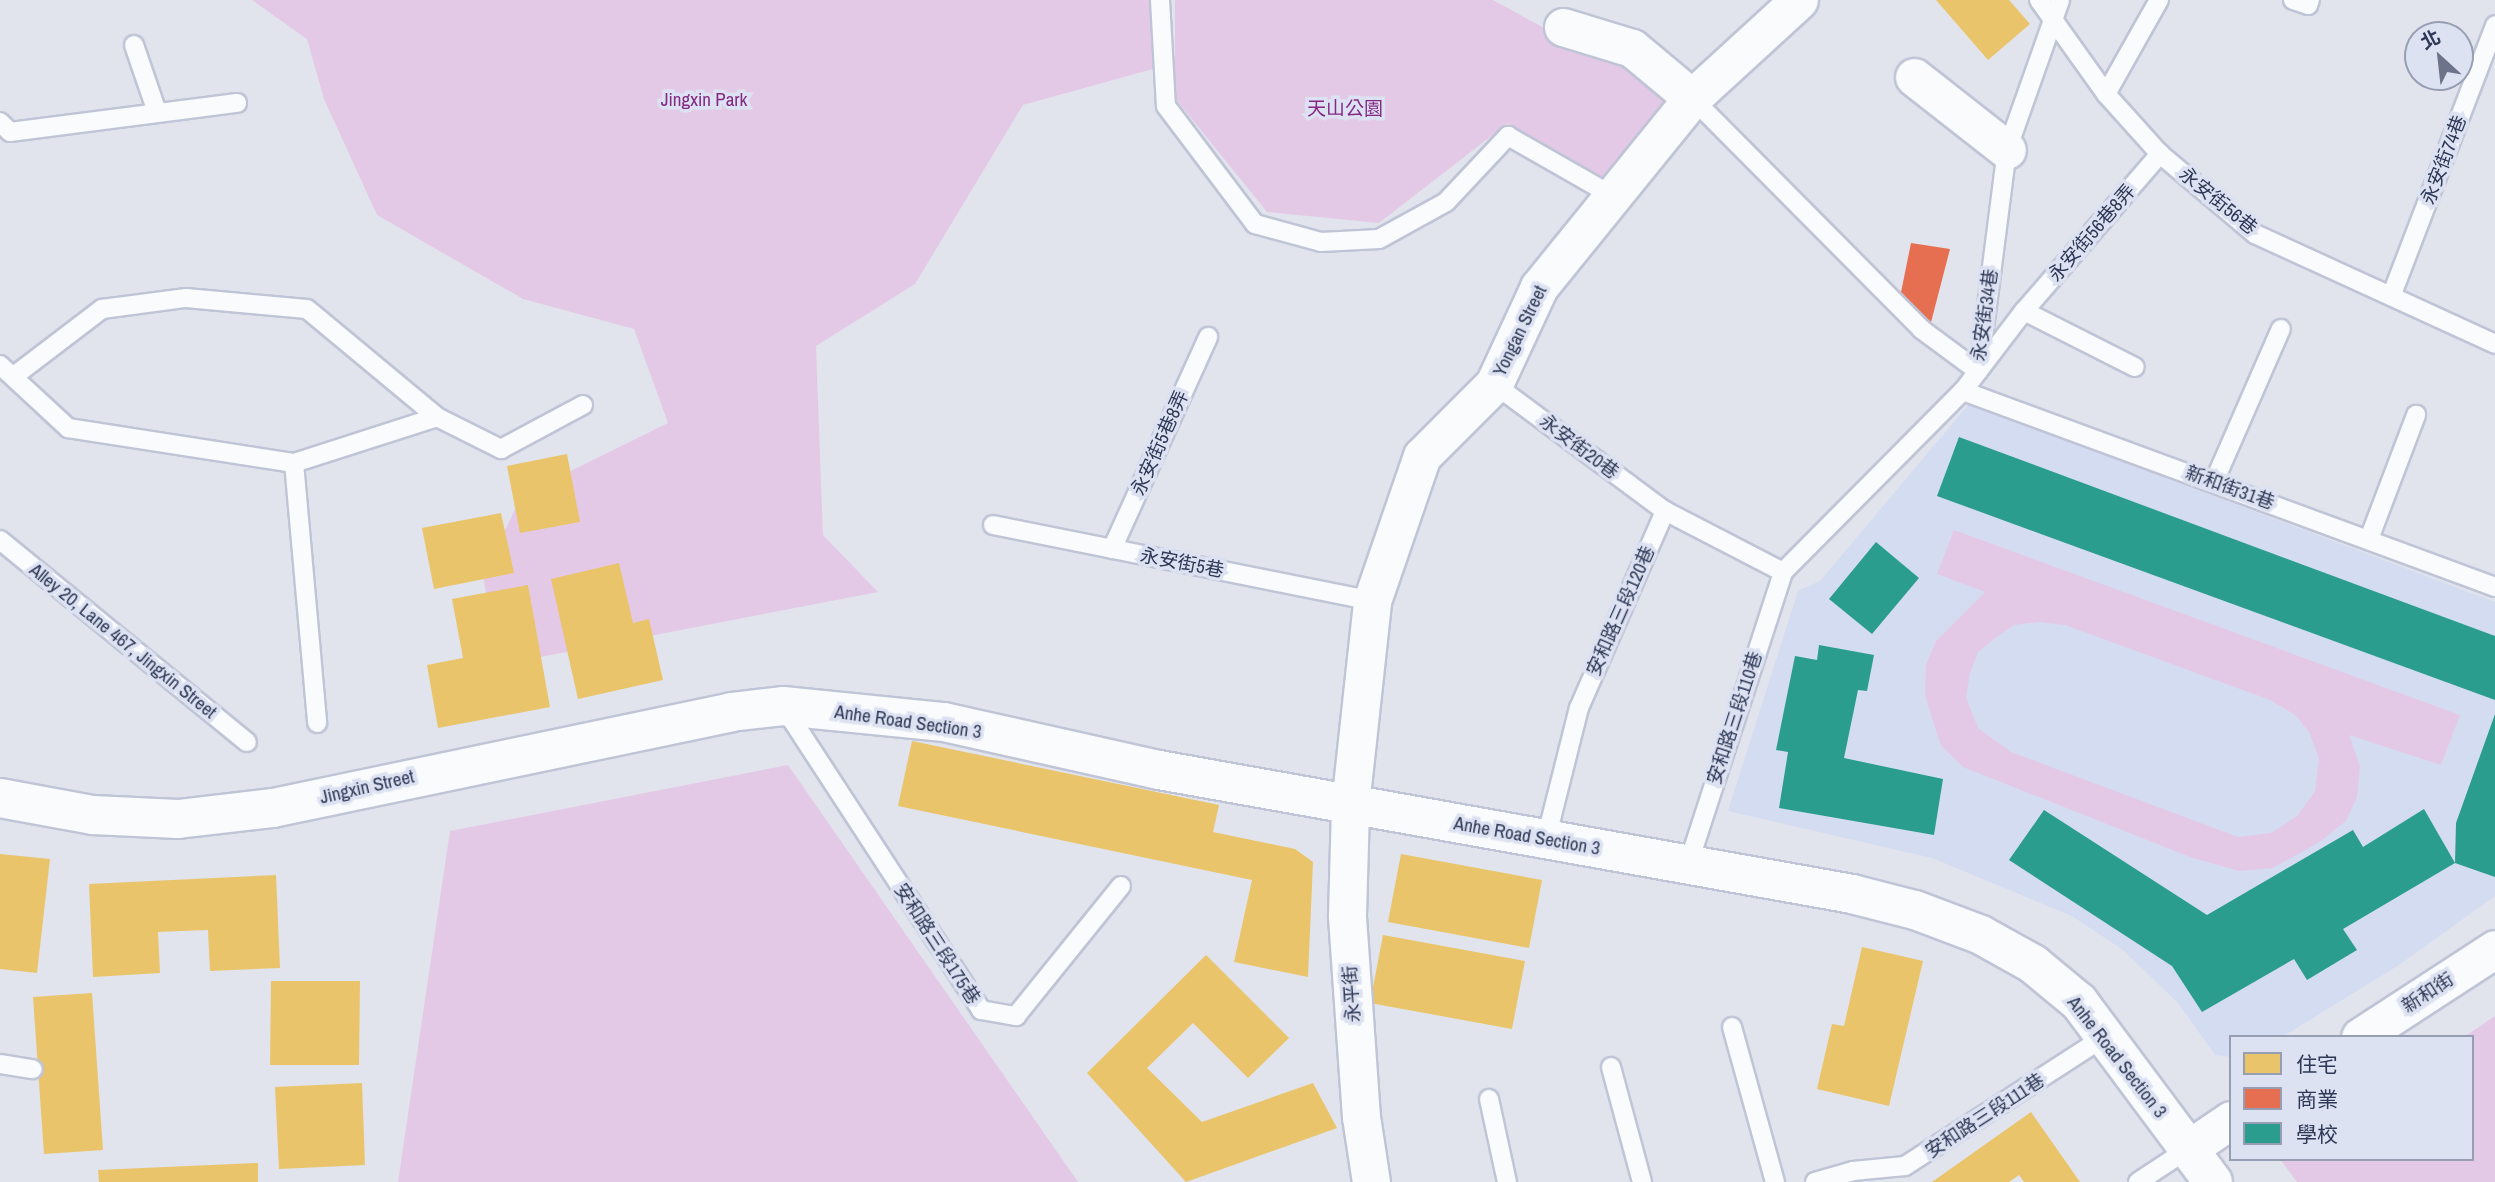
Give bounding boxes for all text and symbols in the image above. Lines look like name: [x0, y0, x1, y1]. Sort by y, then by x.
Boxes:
north arrow: [2404, 21, 2474, 91]
text: 北: [2416, 23, 2445, 55]
park label: Jingxin Park: [661, 89, 747, 111]
park label: 天山公園: [1307, 98, 1383, 120]
street label: 永安街74巷: [2417, 112, 2471, 208]
street label: 永安街56巷: [2175, 163, 2261, 239]
street label: 永安街56巷8弄: [2044, 180, 2140, 286]
street label: 永安街34巷: [1967, 267, 2003, 363]
street label: Yongan Street: [1488, 282, 1552, 380]
street label: 永安街5巷8弄: [1127, 387, 1193, 499]
street label: 永安街20巷: [1535, 410, 1623, 484]
street label: 新和街31巷: [2182, 461, 2278, 515]
street label: 安和路三段120巷: [1582, 542, 1660, 680]
street label: 永安街5巷: [1138, 544, 1226, 582]
street label: Alley 20, Lane 467, Jingxin Street: [25, 559, 221, 723]
street label: 安和路三段110巷: [1703, 648, 1767, 788]
street label: Anhe Road Section 3: [833, 700, 983, 744]
street label: Jingxin Street: [318, 765, 416, 809]
street label: Anhe Road Section 3: [1452, 812, 1602, 860]
street label: 安和路三段175巷: [889, 879, 985, 1009]
street label: 永平街: [1339, 965, 1365, 1023]
street label: 新和街: [2398, 968, 2458, 1018]
street label: Anhe Road Section 3: [2062, 992, 2172, 1122]
legend: [2229, 1035, 2474, 1161]
text: 住宅: [2296, 1050, 2338, 1079]
street label: 安和路三段111巷: [1921, 1069, 2049, 1163]
text: 商業: [2296, 1085, 2338, 1114]
text: 學校: [2296, 1120, 2338, 1149]

